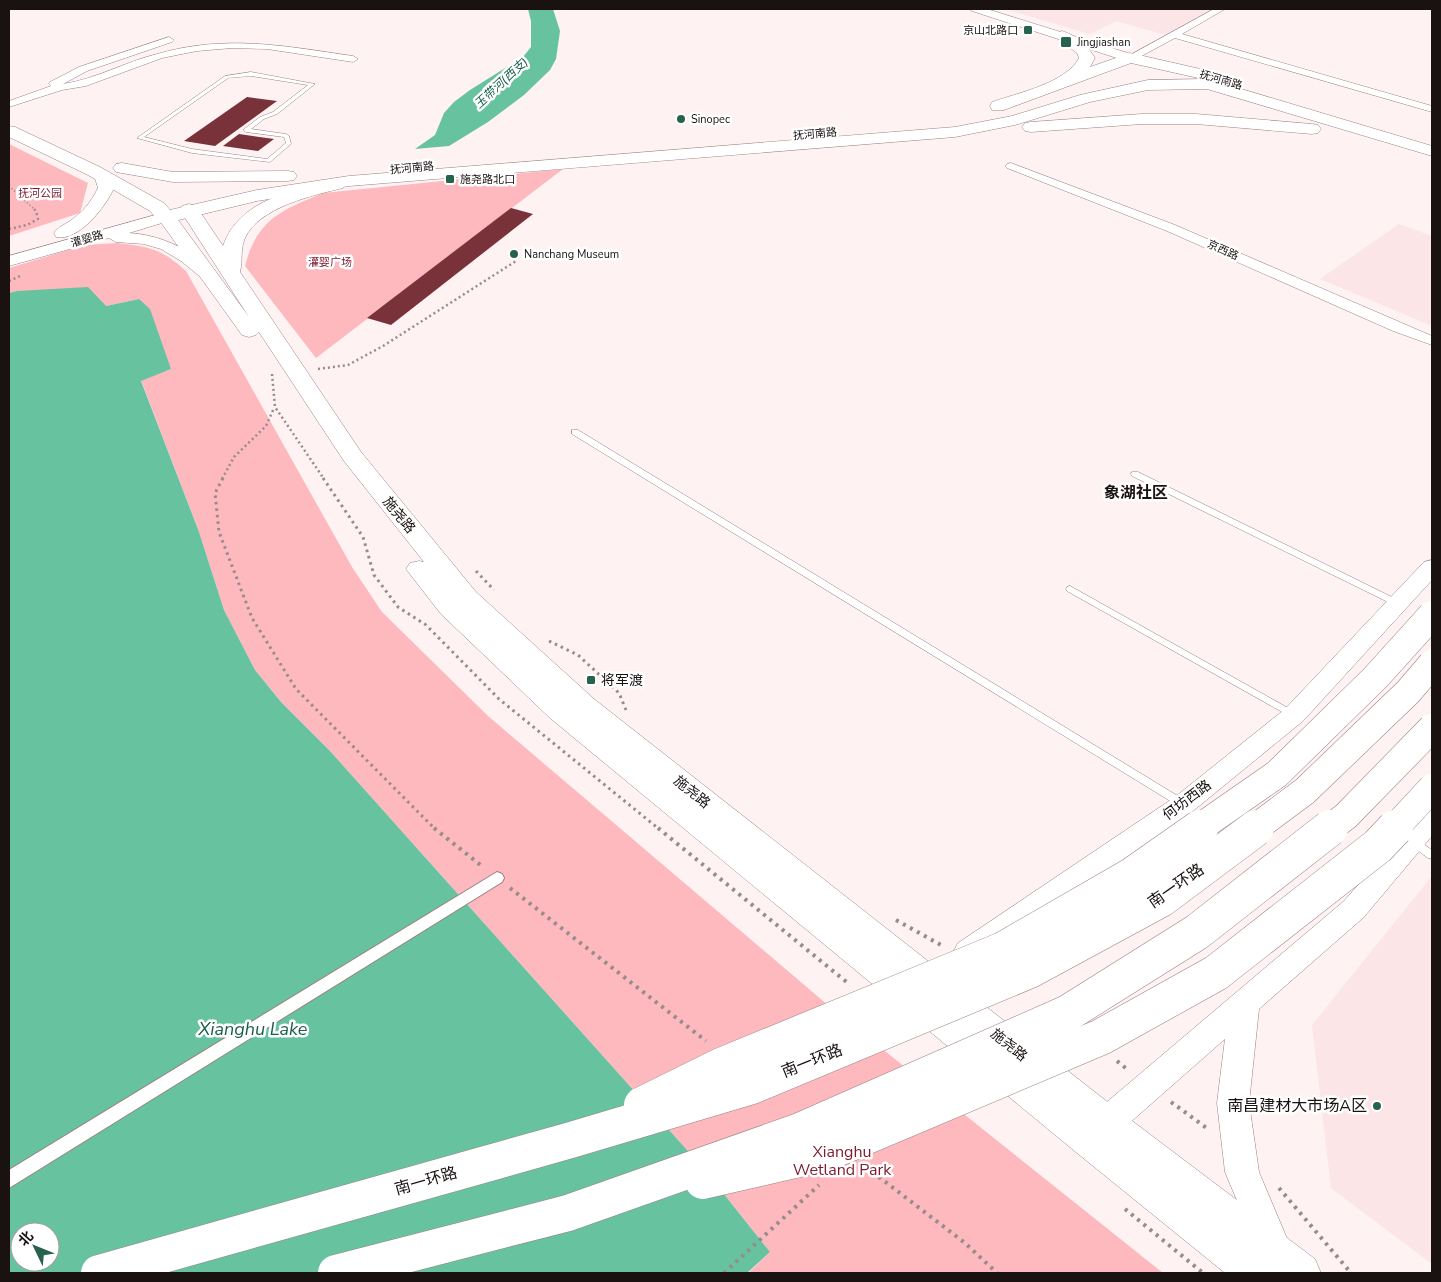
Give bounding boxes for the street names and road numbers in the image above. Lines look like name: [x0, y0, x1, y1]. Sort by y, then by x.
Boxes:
street label: 抚河南路: [1198, 67, 1244, 93]
street label: 抚河南路: [792, 125, 838, 143]
street label: 抚河南路: [389, 159, 435, 177]
street label: 灌婴路: [69, 227, 105, 251]
street label: 京西路: [1205, 236, 1241, 264]
street label: 施尧路: [378, 493, 420, 537]
street label: 施尧路: [670, 771, 714, 813]
street label: 何坊西路: [1159, 776, 1215, 824]
street label: 南一环路: [1143, 859, 1209, 913]
street label: 施尧路: [987, 1024, 1031, 1066]
street label: 南一环路: [778, 1039, 846, 1083]
street label: 南一环路: [392, 1162, 460, 1200]

